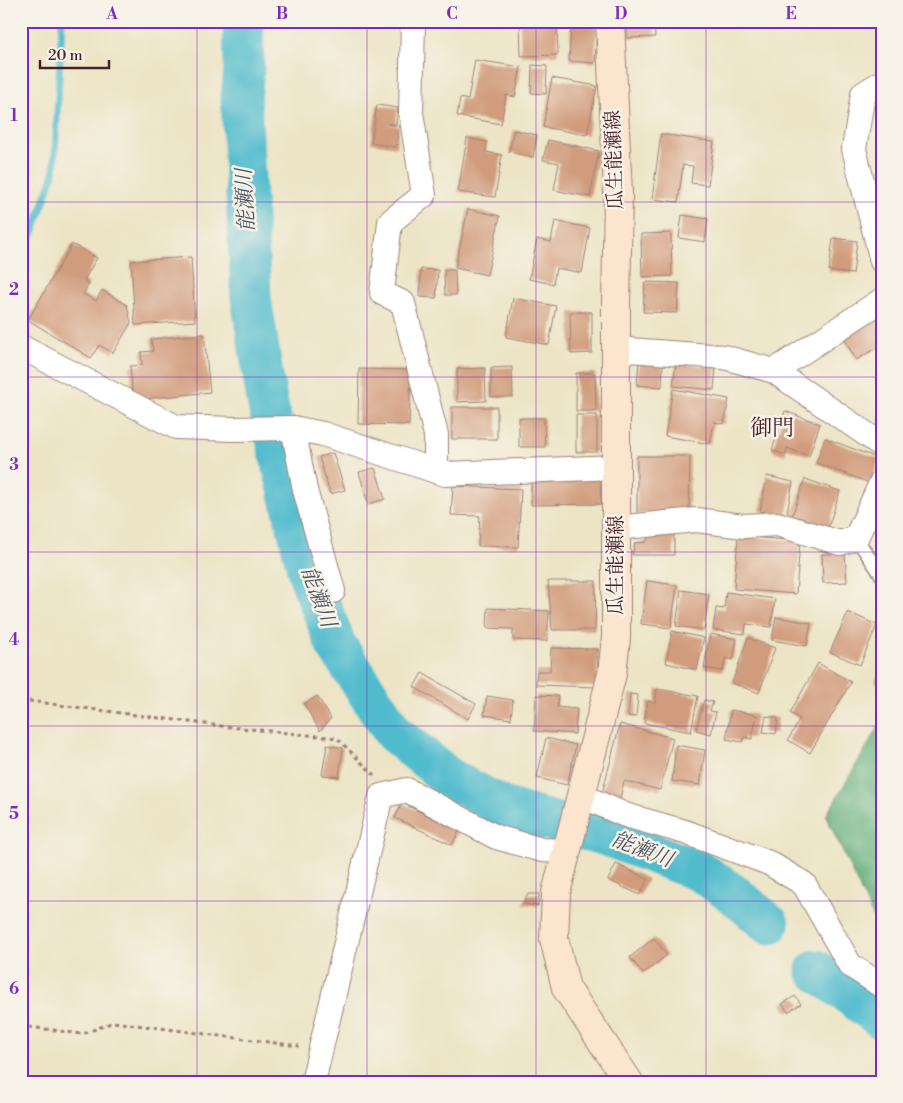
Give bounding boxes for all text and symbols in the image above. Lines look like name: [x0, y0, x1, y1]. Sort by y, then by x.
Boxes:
text: A: [105, 4, 118, 24]
text: B: [276, 4, 288, 24]
text: C: [446, 4, 458, 24]
text: D: [615, 4, 628, 24]
text: E: [785, 4, 797, 24]
scale bar: [40, 38, 109, 70]
text: 20 m: [48, 46, 83, 65]
text: 1: [10, 106, 18, 126]
street label: 瓜生能瀬線: [601, 110, 629, 210]
water label: 能瀬川: [231, 166, 261, 232]
text: 2: [9, 280, 19, 300]
district label: 御門: [750, 415, 794, 442]
text: 3: [9, 455, 19, 475]
street label: 瓜生能瀬線: [604, 515, 629, 615]
water label: 能瀬川: [295, 563, 342, 633]
text: 4: [9, 630, 20, 650]
text: 5: [9, 804, 19, 824]
water label: 能瀬川: [608, 827, 678, 874]
text: 6: [9, 979, 19, 999]

